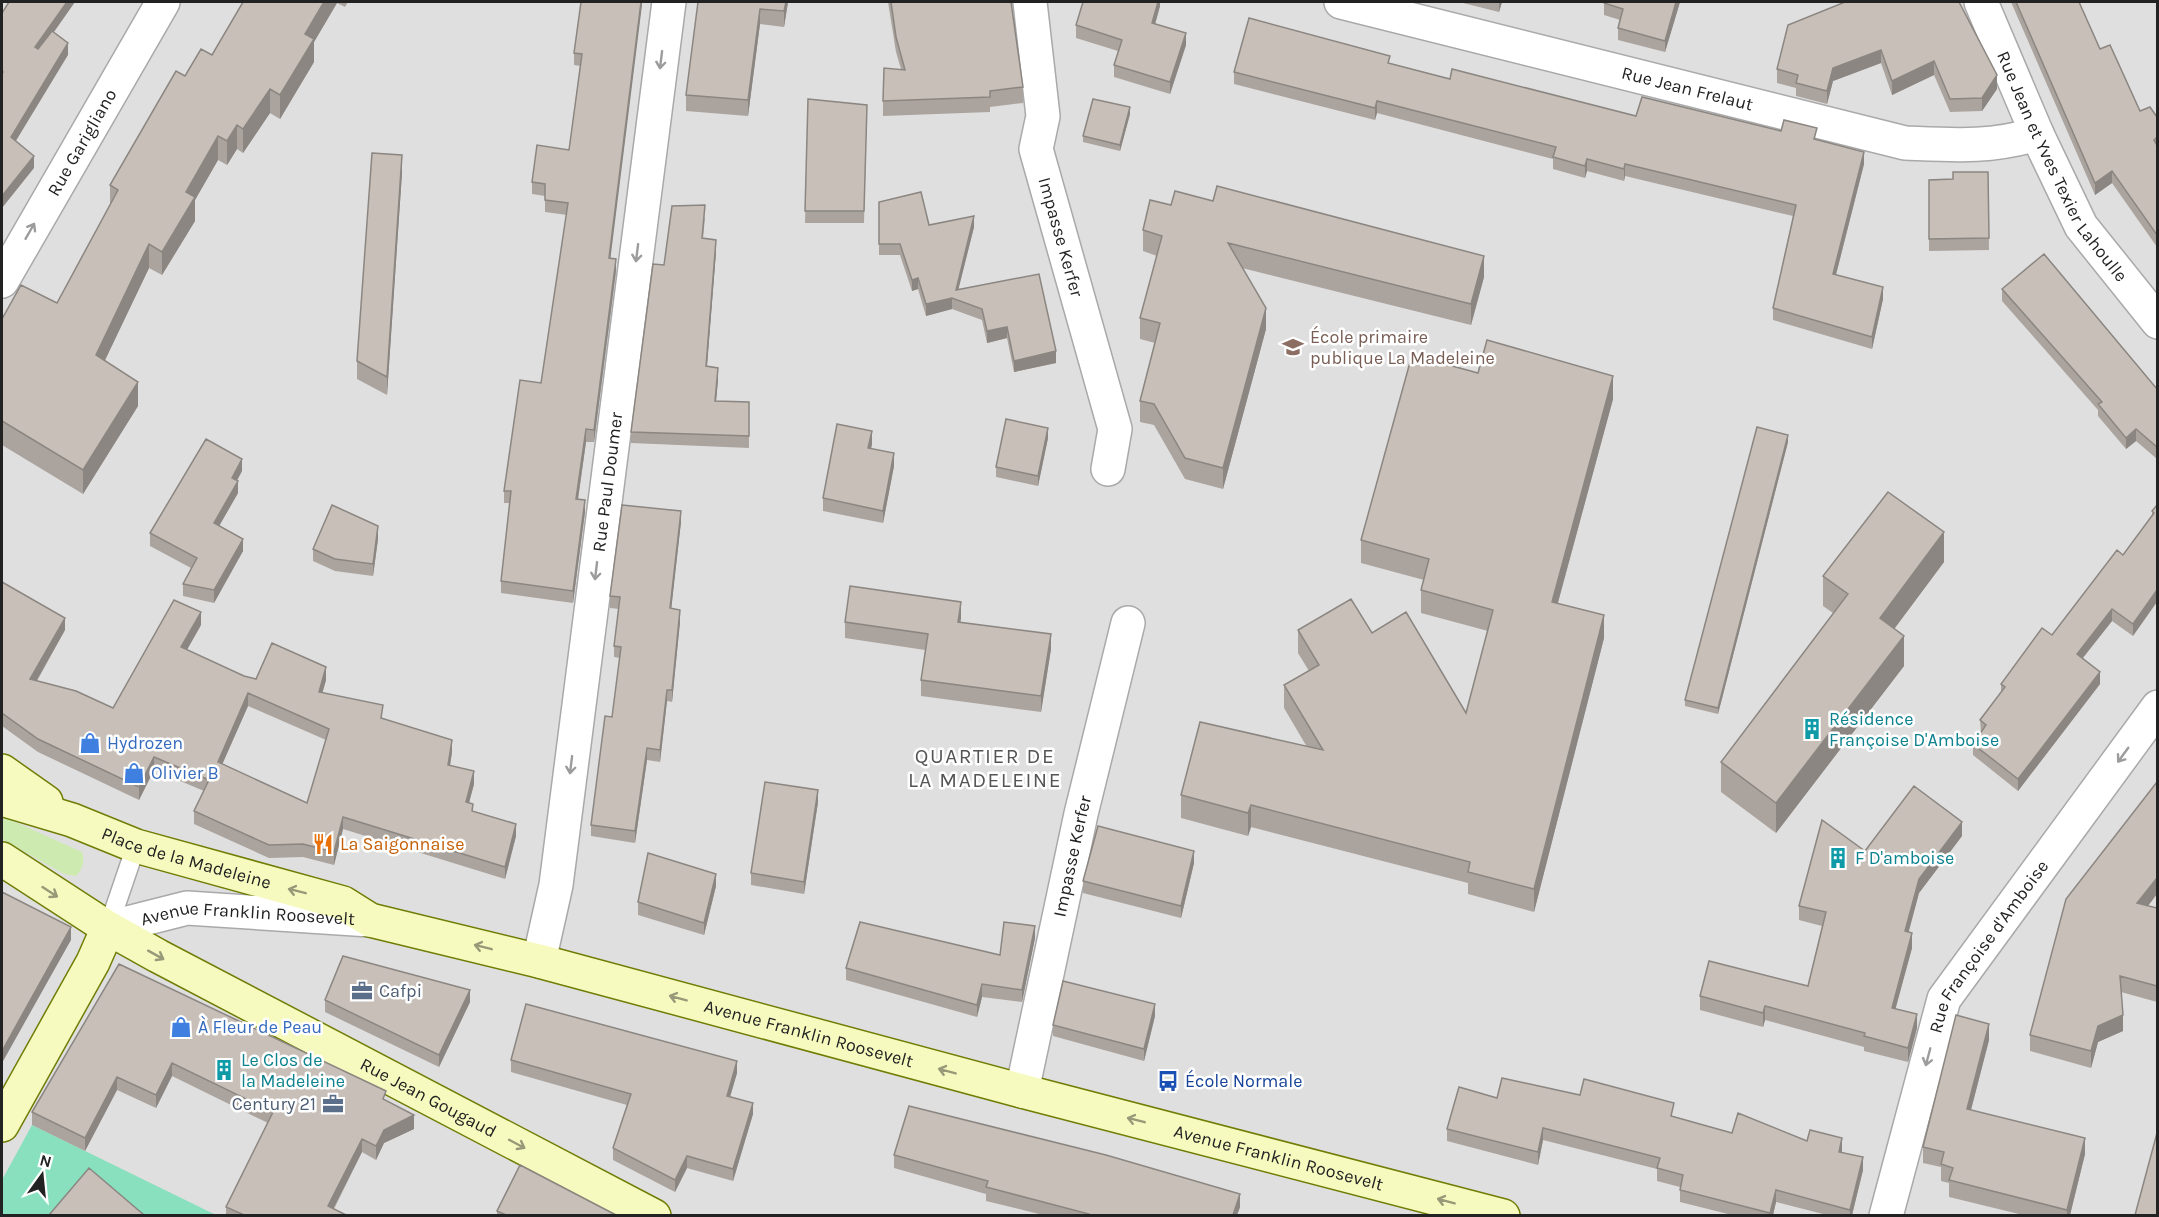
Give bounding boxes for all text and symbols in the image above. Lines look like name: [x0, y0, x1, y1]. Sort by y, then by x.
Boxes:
street label: Rue Jean et Yves Texier Lahoulle: [1992, 48, 2132, 286]
one-way arrow: [656, 49, 667, 69]
street label: Rue Jean Frelaut: [1619, 62, 1756, 116]
street label: Rue Garigliano: [42, 85, 122, 200]
street label: Impasse Kerfer: [1034, 175, 1088, 300]
one-way arrow: [25, 222, 37, 239]
one-way arrow: [631, 243, 642, 262]
place label: École primaire publique La Madeleine: [1310, 325, 1495, 369]
school or university icon: École primaire publique La Madeleine: [1281, 335, 1305, 359]
street label: Rue Paul Doumer: [588, 410, 627, 553]
one-way arrow: [590, 561, 601, 581]
place label: Résidence Françoise D'Amboise: [1829, 708, 1999, 751]
building icon: Résidence Françoise D'Amboise: [1800, 717, 1824, 741]
shop icon: Hydrozen: [78, 731, 102, 755]
place label: Hydrozen: [107, 732, 183, 754]
district label: QUARTIER DE LA MADELEINE: [908, 744, 1062, 792]
one-way arrow: [2117, 746, 2129, 762]
one-way arrow: [565, 754, 576, 774]
shop icon: Olivier B: [122, 761, 146, 785]
place label: Olivier B: [151, 762, 219, 784]
street label: Impasse Kerfer: [1048, 793, 1096, 919]
street label: Place de la Madeleine: [98, 822, 274, 894]
restaurant icon: La Saigonnaise: [311, 832, 335, 856]
place label: La Saigonnaise: [340, 833, 464, 855]
building icon: F D'amboise: [1826, 846, 1850, 870]
place label: F D'amboise: [1855, 847, 1954, 869]
street label: Rue Françoise d'Amboise: [1924, 856, 2053, 1036]
one-way arrow: [42, 885, 59, 898]
one-way arrow: [288, 885, 307, 897]
street label: Avenue Franklin Roosevelt: [138, 897, 356, 930]
one-way arrow: [473, 940, 492, 952]
one-way arrow: [147, 950, 165, 961]
office icon: Cafpi: [350, 979, 374, 1003]
place label: Cafpi: [379, 980, 422, 1002]
one-way arrow: [668, 992, 687, 1003]
street label: Avenue Franklin Roosevelt: [702, 995, 916, 1072]
shop icon: À Fleur de Peau: [169, 1015, 193, 1039]
place label: À Fleur de Peau: [198, 1015, 322, 1038]
one-way arrow: [1922, 1047, 1934, 1066]
place label: Le Clos de la Madeleine: [241, 1049, 345, 1092]
street label: Rue Jean Gougaud: [356, 1053, 500, 1143]
building icon: Le Clos de la Madeleine: [212, 1058, 236, 1082]
one-way arrow: [938, 1065, 957, 1076]
bus stop icon: École Normale: [1156, 1069, 1180, 1093]
place label: École Normale: [1185, 1069, 1303, 1092]
office icon: Century 21: [321, 1092, 345, 1116]
place label: Century 21: [232, 1093, 316, 1115]
one-way arrow: [1126, 1113, 1145, 1125]
street label: Avenue Franklin Roosevelt: [1172, 1120, 1386, 1196]
one-way arrow: [508, 1138, 525, 1150]
north arrow: [12, 1145, 72, 1205]
text: N: [38, 1150, 54, 1172]
one-way arrow: [1437, 1194, 1456, 1206]

